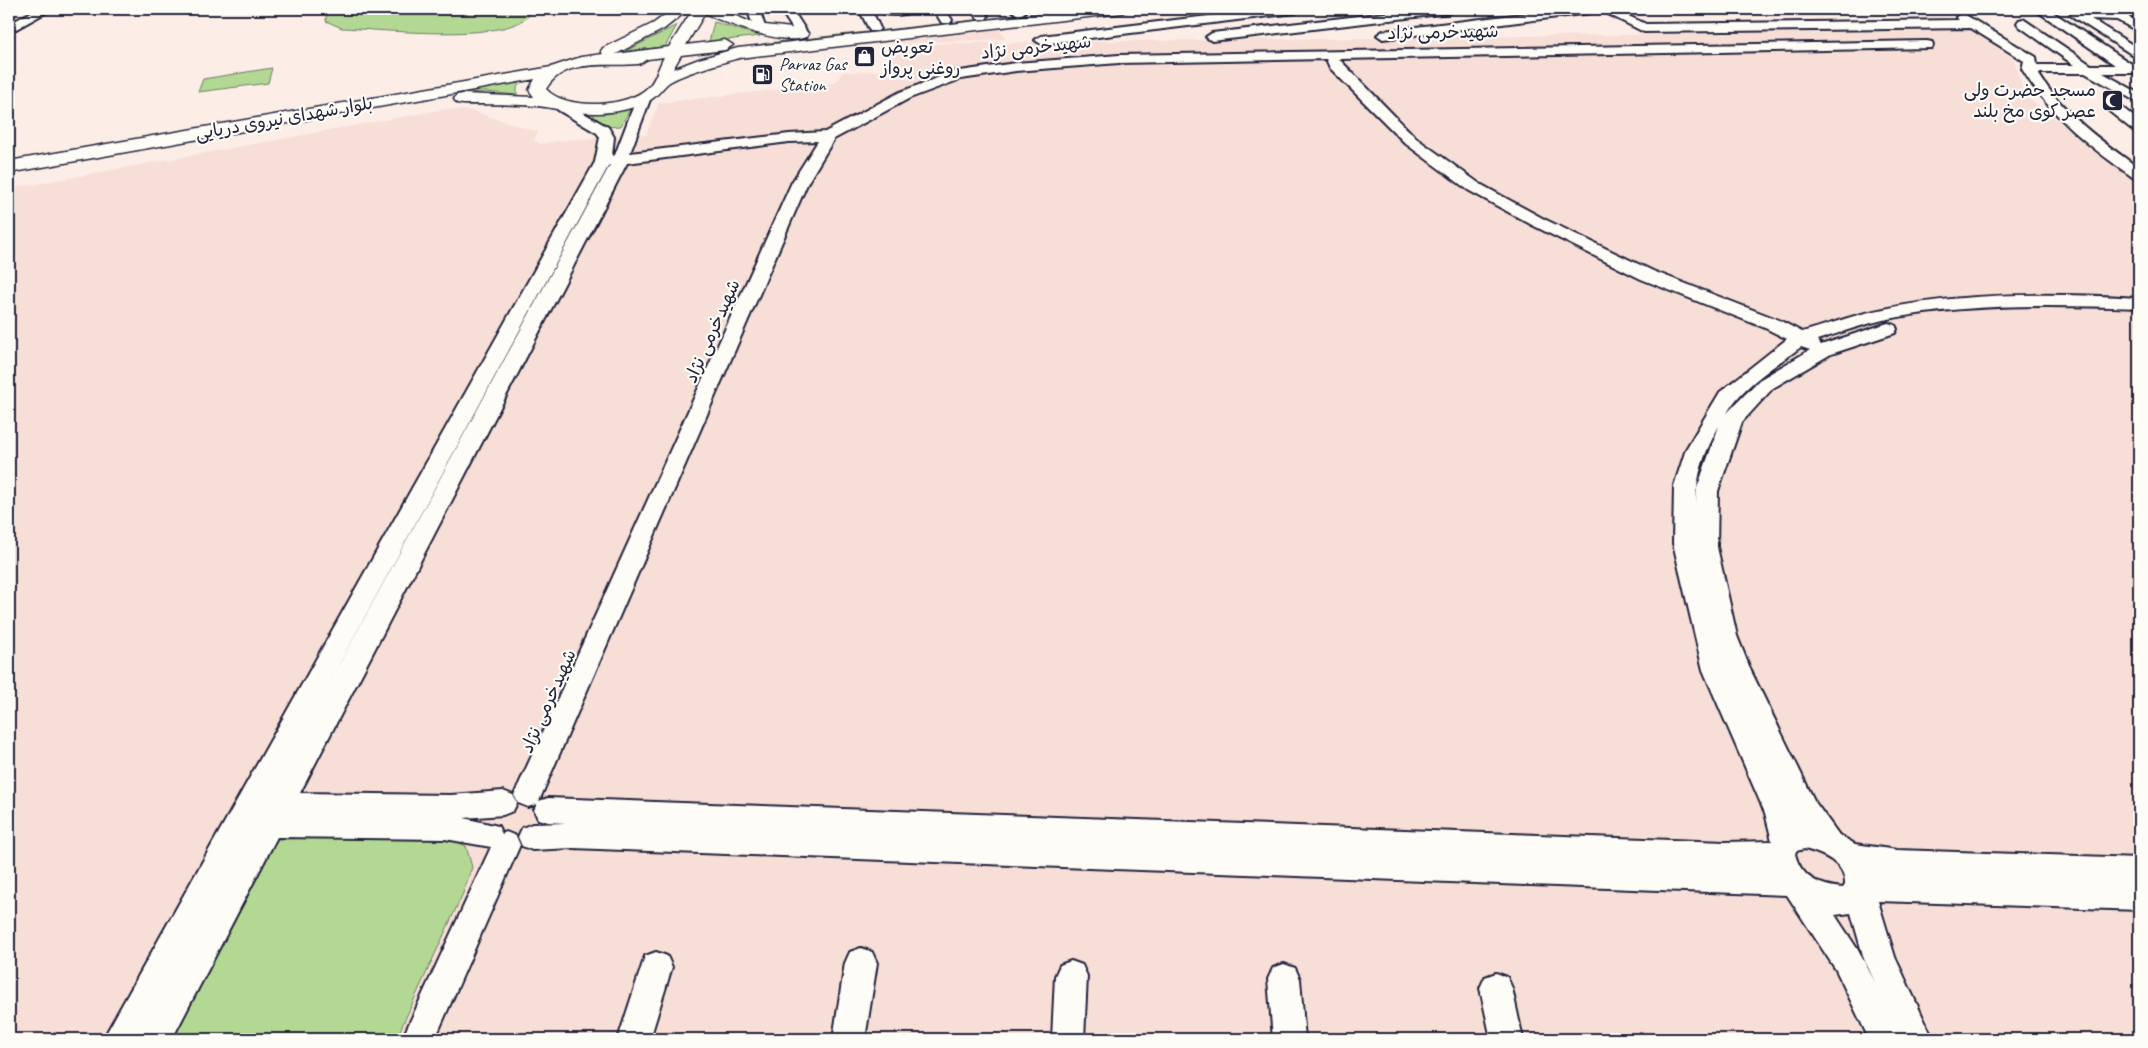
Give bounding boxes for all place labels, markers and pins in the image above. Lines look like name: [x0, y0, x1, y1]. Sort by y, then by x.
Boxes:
place label: تعویض روغنی پرواز: [879, 36, 960, 80]
shop icon: تعویض روغنی پرواز: [853, 45, 877, 69]
place label: Parvaz Gas Station: [779, 53, 848, 96]
fuel station icon: Parvaz Gas Station: [751, 62, 775, 86]
place label: مسجد حضرت ولی عصر کوی مخ بلند: [1964, 79, 2096, 123]
mosque icon: مسجد حضرت ولی عصر کوی مخ بلند: [2100, 88, 2124, 112]

